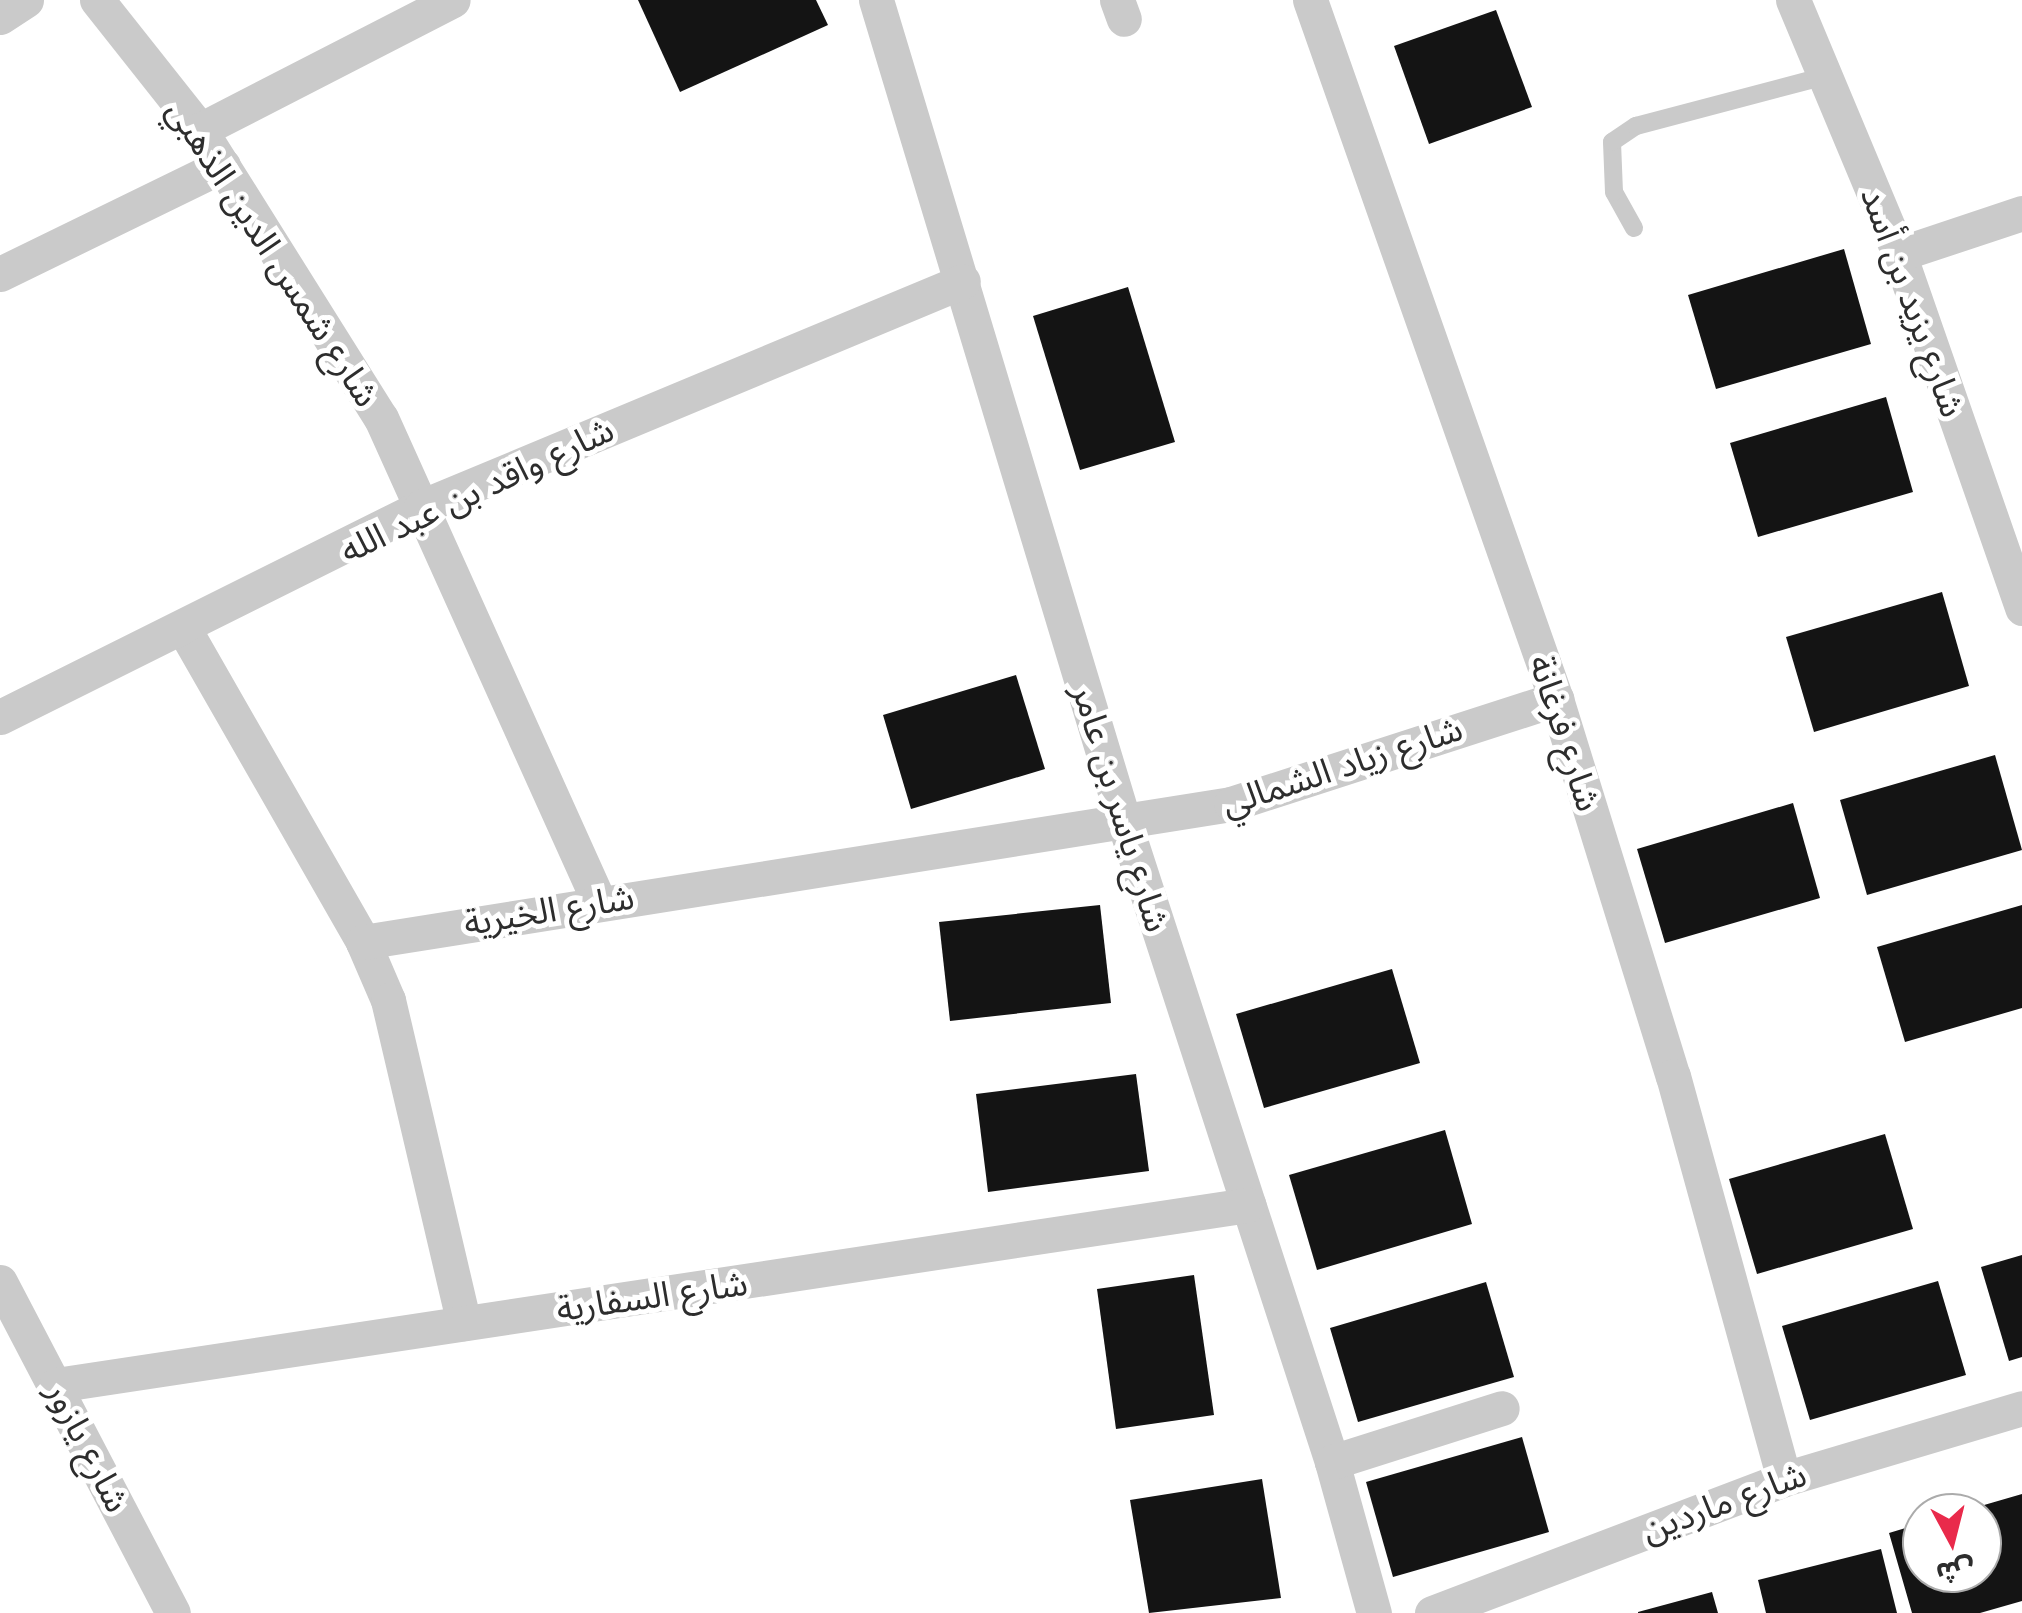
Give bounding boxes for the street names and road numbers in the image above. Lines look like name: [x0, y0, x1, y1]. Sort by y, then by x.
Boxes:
street label: شارع شمس الدين الذهبي: [158, 92, 388, 414]
street label: شارع يزيد بن أسد: [1852, 181, 1974, 423]
street label: شارع واقد بن عبد الله: [334, 408, 620, 572]
street label: شارع فرغانة: [1520, 650, 1610, 816]
street label: شارع ياسر بن عامر: [1063, 679, 1179, 937]
street label: شارع زياد الشمالي: [1216, 707, 1468, 825]
street label: شارع الخيرية: [461, 876, 637, 944]
street label: شارع السفارية: [554, 1262, 750, 1330]
street label: شارع يازور: [37, 1375, 139, 1519]
street label: شارع ماردين: [1636, 1453, 1812, 1551]

